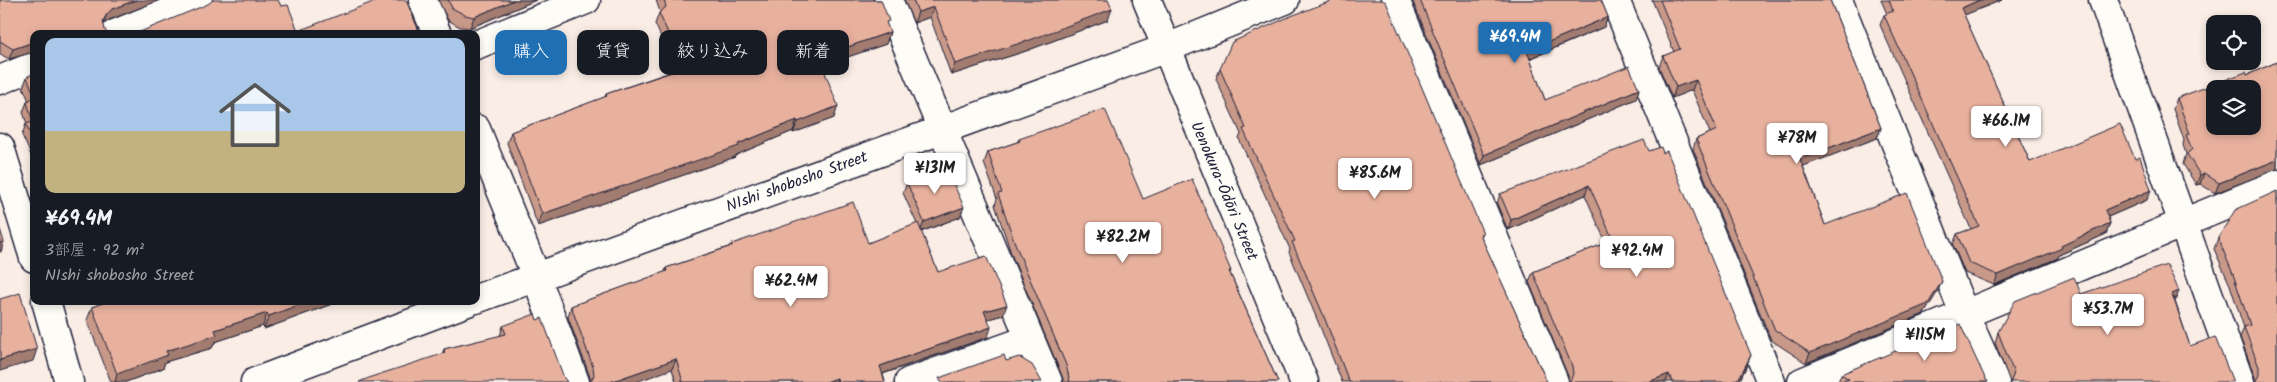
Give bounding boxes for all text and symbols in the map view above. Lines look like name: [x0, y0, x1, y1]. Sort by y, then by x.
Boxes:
map controls: [2206, 15, 2261, 135]
button: locate: [2206, 15, 2261, 70]
pin: ¥69.4M: [1474, 22, 1556, 64]
text: ¥69.4M: [1489, 25, 1541, 50]
chip: 購入: [495, 30, 567, 75]
chip: 賃貸: [577, 30, 649, 75]
chip: 絞り込み: [659, 30, 767, 75]
chip: 新着: [777, 30, 849, 75]
icon: home: [210, 70, 300, 160]
button: layers: [2206, 80, 2261, 135]
pin: ¥66.1M: [1965, 106, 2047, 148]
text: ¥66.1M: [1982, 109, 2030, 134]
street label: Uenokura-Ōdōri Street: [1183, 118, 1265, 265]
pin: ¥78M: [1767, 122, 1827, 165]
text: ¥78M: [1778, 126, 1816, 151]
street label: NIshi shobosho Street: [723, 144, 872, 219]
pin: ¥131M: [900, 152, 970, 195]
text: ¥131M: [915, 156, 955, 181]
pin: ¥85.6M: [1334, 158, 1416, 200]
text: ¥85.6M: [1349, 161, 1401, 186]
text: ¥69.4M: [45, 203, 112, 236]
pin: ¥82.2M: [1082, 222, 1164, 264]
text: ¥82.2M: [1096, 225, 1150, 250]
pin: ¥92.4M: [1596, 236, 1678, 278]
text: 3部屋 · 92 m²: [45, 238, 144, 263]
text: ¥92.4M: [1611, 239, 1663, 264]
text: NIshi shobosho Street: [45, 263, 194, 288]
pin: ¥62.4M: [750, 266, 832, 308]
text: ¥62.4M: [765, 269, 817, 294]
pin: ¥53.7M: [2067, 294, 2149, 336]
text: ¥53.7M: [2083, 297, 2133, 322]
pin: ¥115M: [1890, 320, 1960, 362]
text: ¥115M: [1905, 323, 1945, 348]

